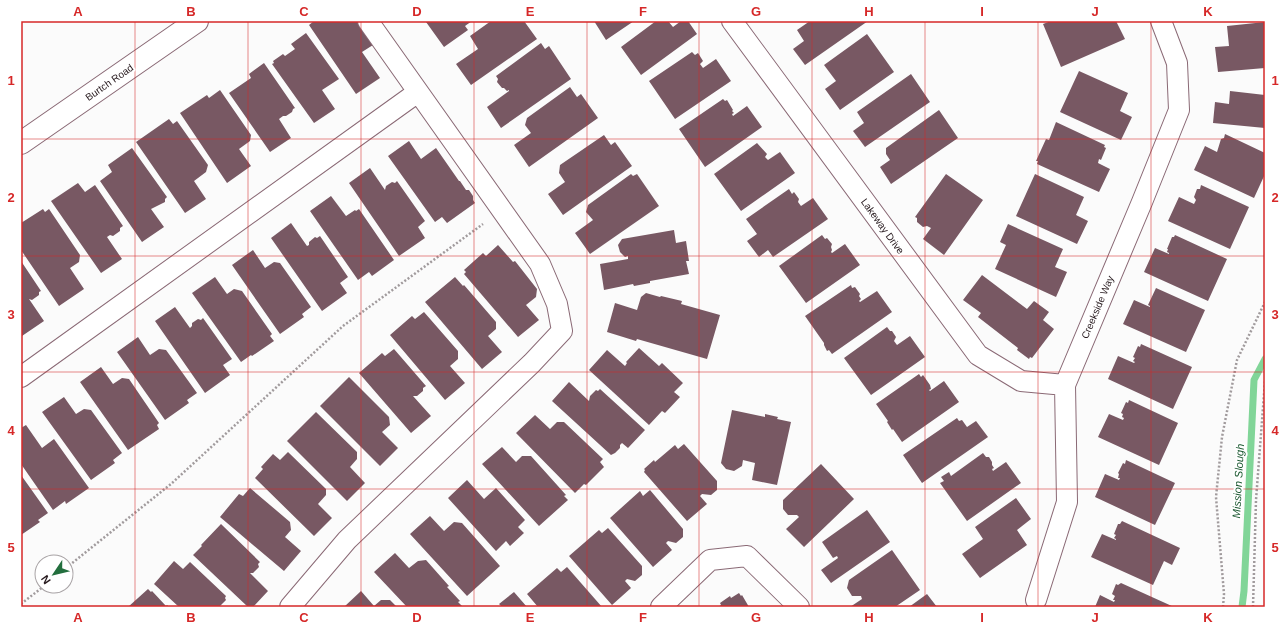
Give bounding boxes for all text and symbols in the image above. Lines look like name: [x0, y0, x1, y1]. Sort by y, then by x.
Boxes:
text: A: [73, 4, 83, 19]
text: B: [186, 4, 196, 19]
text: C: [299, 4, 309, 19]
text: D: [412, 4, 422, 19]
text: E: [526, 4, 535, 19]
text: F: [639, 4, 647, 19]
text: G: [751, 4, 761, 19]
text: H: [864, 4, 874, 19]
text: I: [980, 4, 984, 19]
text: J: [1091, 4, 1099, 19]
text: K: [1203, 4, 1213, 19]
street label: Burtch Road: [83, 62, 135, 103]
text: 1: [7, 73, 15, 88]
text: 1: [1271, 73, 1279, 88]
text: 2: [7, 190, 15, 205]
text: 2: [1271, 190, 1279, 205]
street label: Lakeway Drive: [859, 197, 907, 256]
street label: Creekside Way: [1079, 274, 1116, 340]
text: 3: [7, 307, 15, 322]
text: 3: [1271, 307, 1279, 322]
text: 4: [7, 423, 15, 438]
text: 4: [1271, 423, 1279, 438]
water label: Mission Slough: [1230, 443, 1246, 519]
text: 5: [7, 540, 15, 555]
text: 5: [1271, 540, 1279, 555]
north arrow: [34, 554, 74, 594]
text: N: [39, 573, 53, 586]
text: A: [73, 610, 83, 625]
text: B: [186, 610, 196, 625]
text: C: [299, 610, 309, 625]
text: D: [412, 610, 422, 625]
text: E: [526, 610, 535, 625]
text: F: [639, 610, 647, 625]
text: G: [751, 610, 761, 625]
text: H: [864, 610, 874, 625]
text: I: [980, 610, 984, 625]
text: J: [1091, 610, 1099, 625]
text: K: [1203, 610, 1213, 625]

